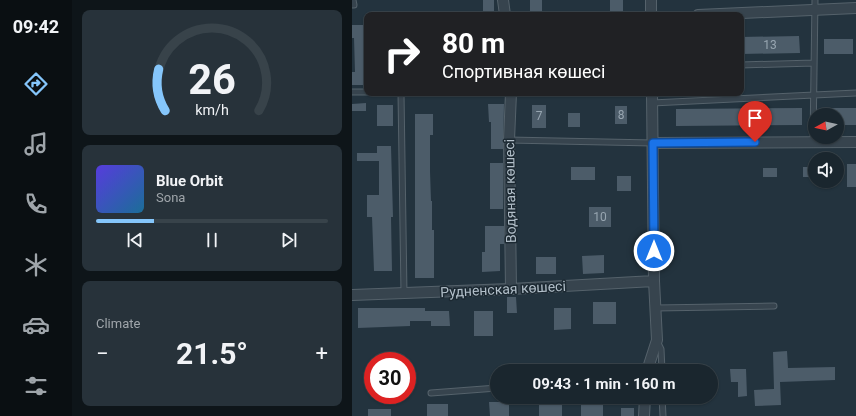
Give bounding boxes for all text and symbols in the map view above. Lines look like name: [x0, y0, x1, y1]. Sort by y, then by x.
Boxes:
text: 09:42: [13, 16, 59, 37]
text: 80 m: [442, 27, 505, 60]
icon: right: [376, 28, 428, 80]
house number: 13: [763, 38, 777, 52]
text: 26: [188, 54, 236, 103]
text: Спортивная көшесі: [442, 61, 605, 82]
icon: directions: [22, 70, 50, 98]
text: km/h: [195, 101, 229, 117]
pin: [738, 101, 772, 142]
icon: arrive: [744, 107, 766, 129]
house number: 8: [618, 108, 625, 122]
north arrow: [808, 108, 844, 144]
map controls: [808, 108, 844, 188]
house number: 7: [536, 109, 543, 123]
icon: music: [22, 130, 50, 158]
street label: Водяная көшесі: [501, 139, 519, 243]
button: sound: [808, 152, 844, 188]
text: Blue Orbit: [156, 172, 223, 190]
icon: phone: [22, 190, 50, 218]
text: Sona: [156, 190, 185, 205]
house number: 10: [593, 210, 607, 224]
icon: previous: [124, 229, 146, 251]
icon: pause: [201, 229, 223, 251]
icon: next: [278, 229, 300, 251]
position arrow: [633, 230, 675, 272]
icon: climate: [22, 251, 50, 279]
street label: Рудненская көшесі: [440, 278, 566, 300]
icon: car: [22, 311, 50, 339]
text: Climate: [96, 316, 140, 331]
text: 21.5°: [176, 336, 248, 371]
text: −: [96, 341, 109, 366]
text: +: [316, 341, 328, 366]
speed limit sign: 30: [364, 352, 416, 404]
icon: filters: [22, 372, 50, 400]
text: 09:43 · 1 min · 160 m: [533, 375, 675, 393]

